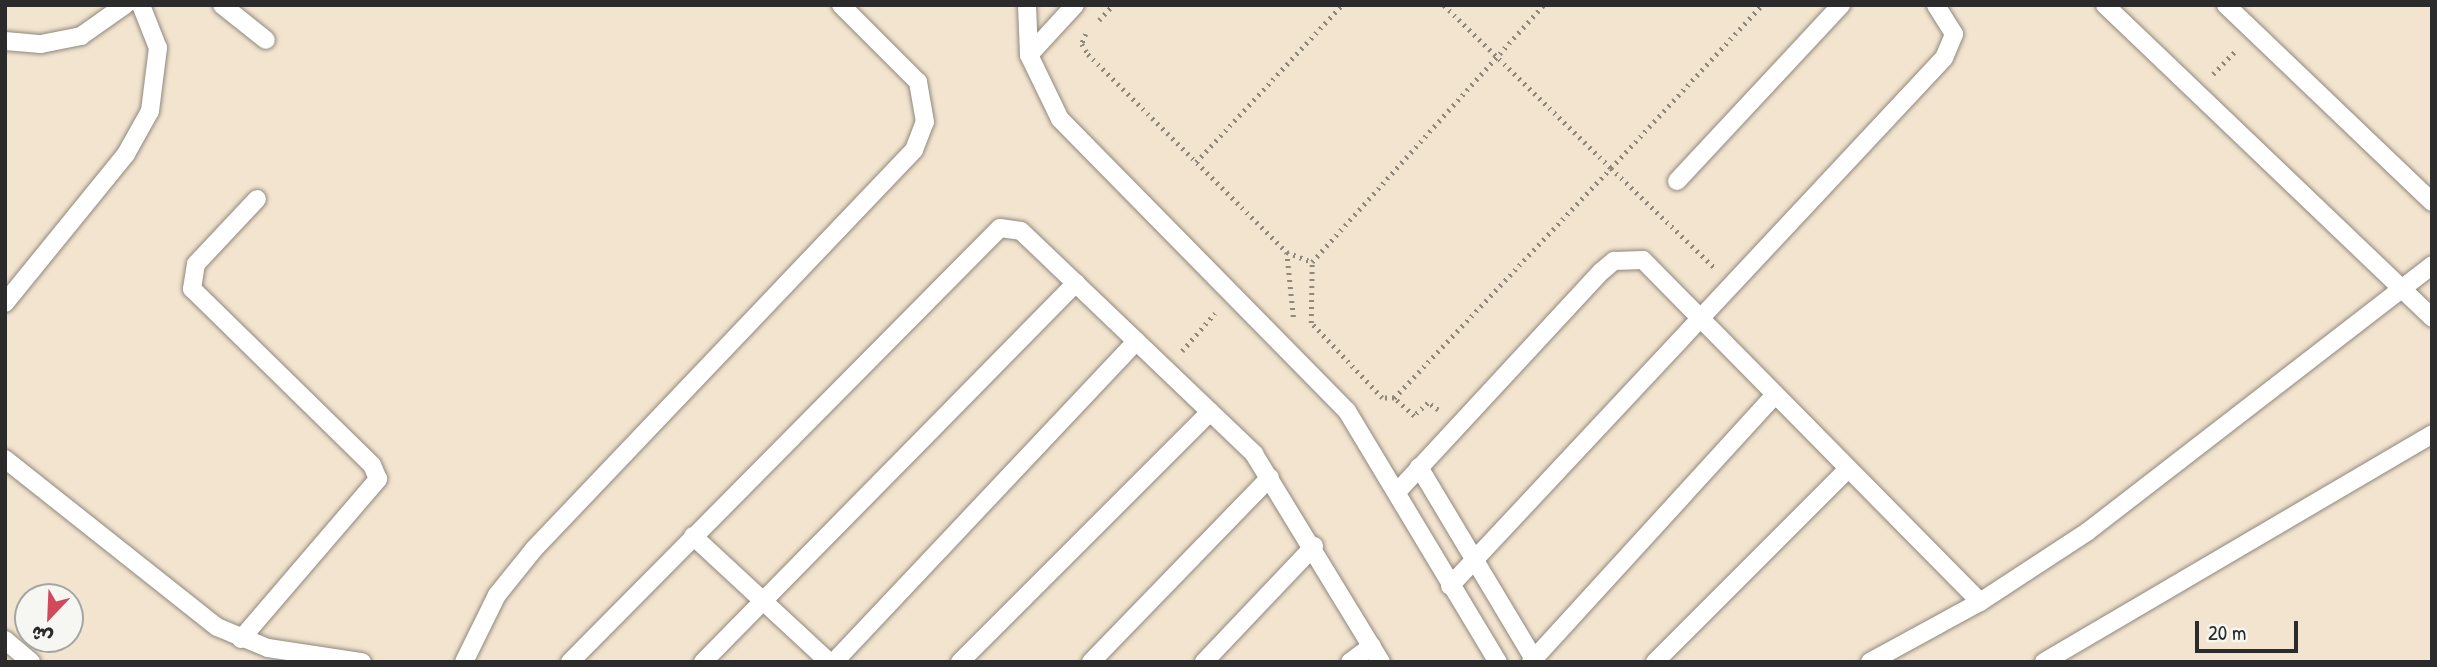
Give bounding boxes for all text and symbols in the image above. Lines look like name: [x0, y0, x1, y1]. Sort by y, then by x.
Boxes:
north arrow: [14, 583, 84, 653]
scale bar: [2199, 608, 2302, 652]
text: 20 m: [2208, 618, 2246, 647]
text: ش: [27, 619, 56, 652]

